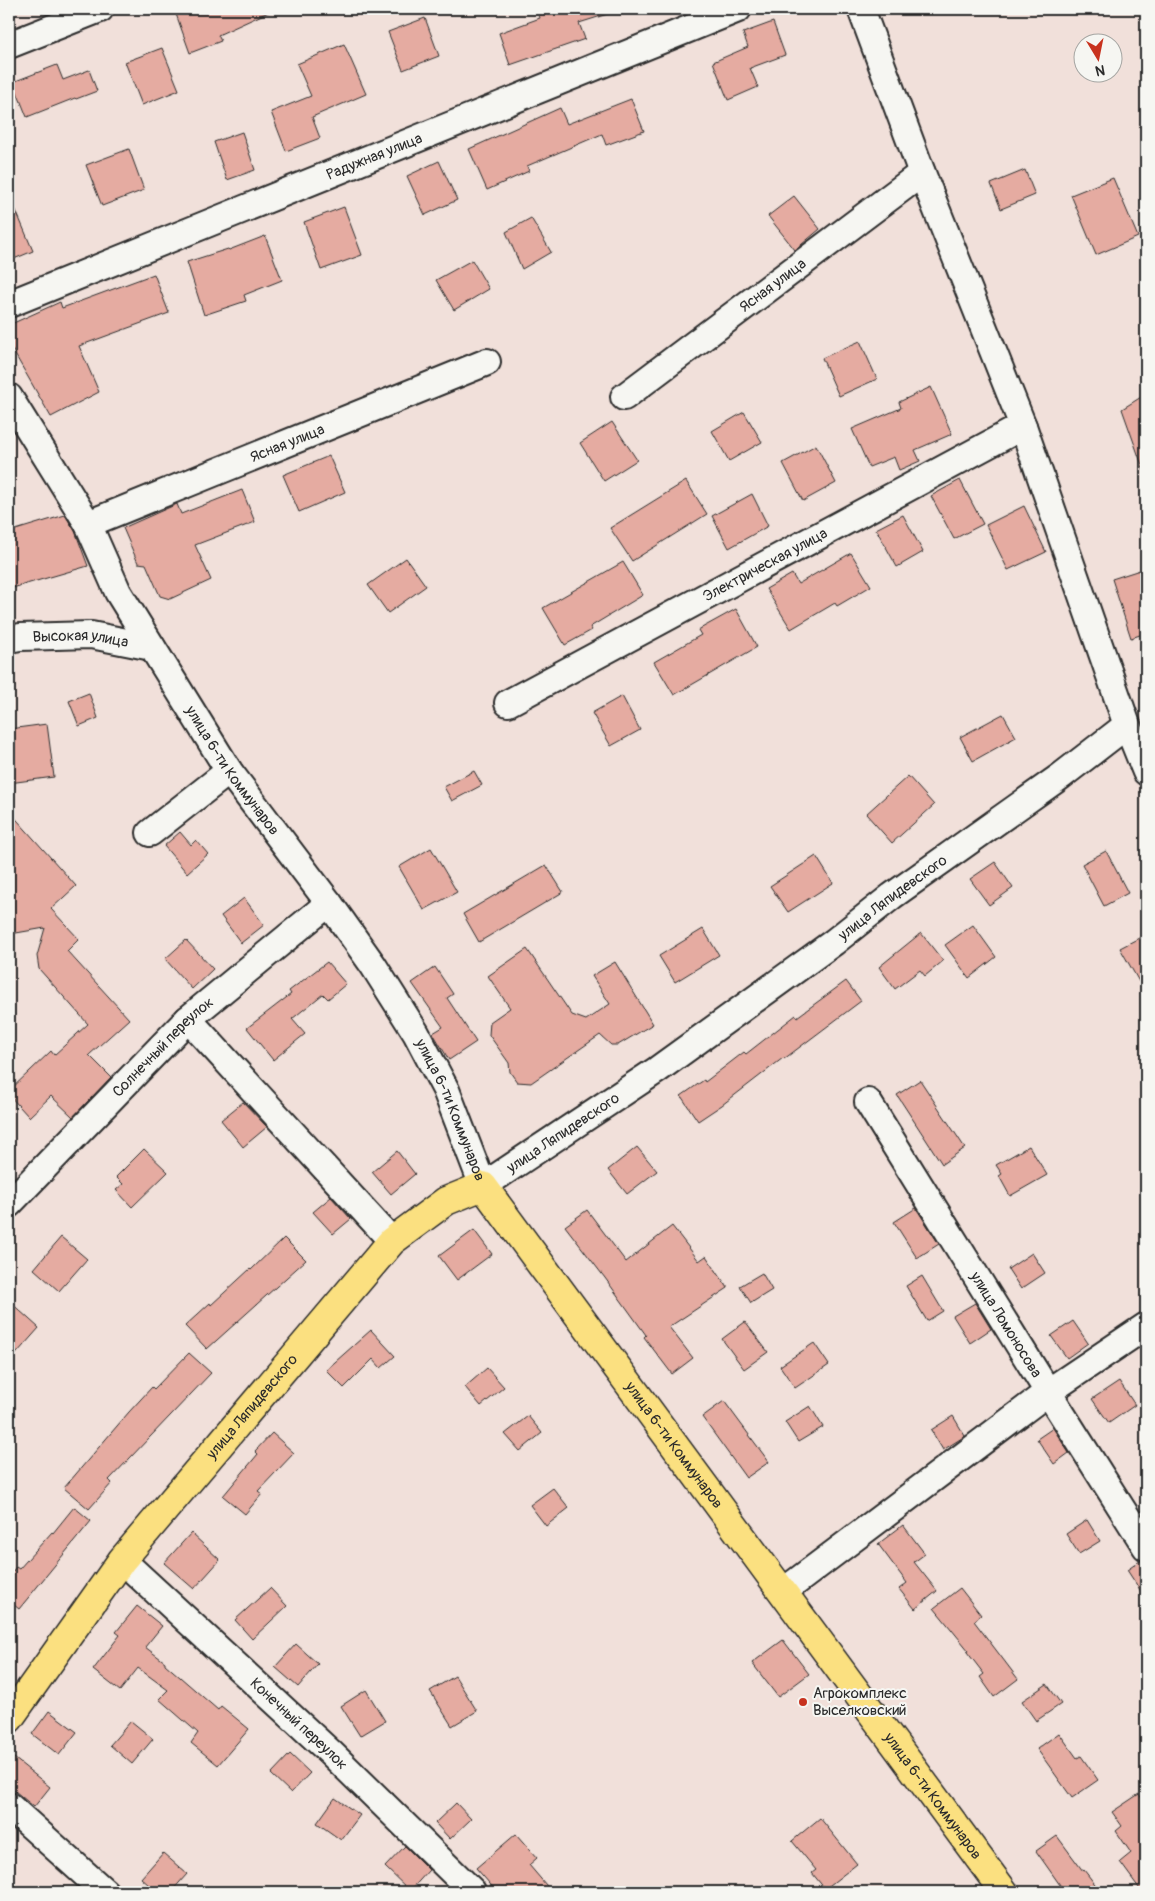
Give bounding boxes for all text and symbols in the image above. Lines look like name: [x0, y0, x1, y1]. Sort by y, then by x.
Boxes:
north arrow: [1072, 32, 1122, 82]
text: N: [1094, 61, 1106, 80]
street label: Радужная улица: [324, 128, 425, 184]
street label: Ясная улица: [736, 254, 810, 316]
street label: Ясная улица: [247, 420, 327, 467]
street label: Электрическая улица: [700, 524, 831, 606]
street label: Высокая улица: [32, 625, 130, 652]
street label: улица 6-ти Коммунаров: [181, 701, 284, 839]
street label: улица Ляпидевского: [833, 850, 951, 945]
street label: Солнечный переулок: [108, 992, 217, 1101]
street label: улица 6-ти Коммунаров: [411, 1035, 490, 1184]
street label: улица Ляпидевского: [502, 1088, 623, 1178]
street label: улица Ломоносова: [966, 1267, 1046, 1381]
street label: улица Ляпидевского: [201, 1350, 302, 1464]
street label: улица 6-ти Коммунаров: [620, 1377, 727, 1512]
street label: Конечный переулок: [246, 1674, 352, 1774]
place label: Агрокомплекс Выселковский: [813, 1684, 907, 1720]
marker: Агрокомплекс Выселковский: [797, 1696, 809, 1708]
street label: улица 6-ти Коммунаров: [879, 1728, 986, 1863]

